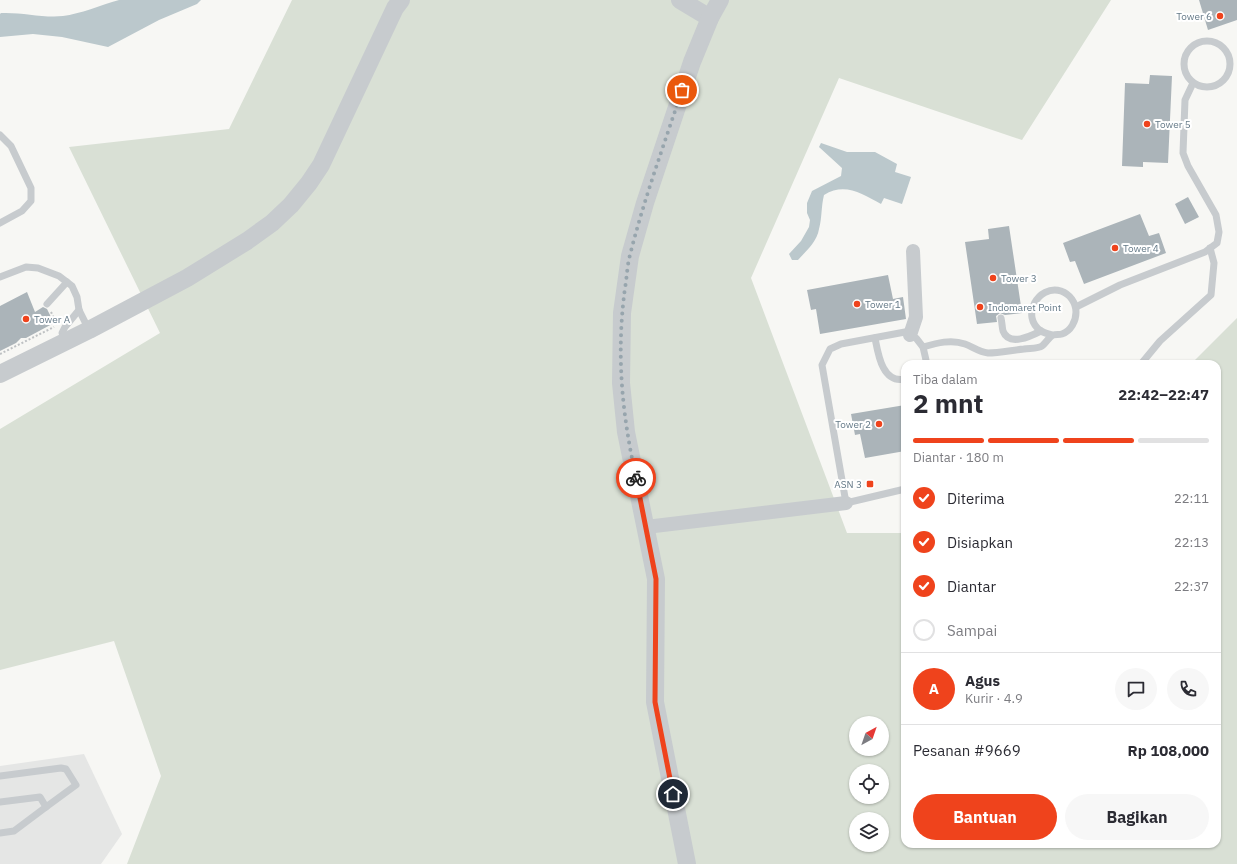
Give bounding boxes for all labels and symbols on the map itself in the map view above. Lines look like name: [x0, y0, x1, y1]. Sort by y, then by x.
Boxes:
place label: Tower 6: [1176, 10, 1212, 23]
marker: Tower 6: [1215, 11, 1225, 21]
pin: [665, 73, 699, 107]
place label: Tower 5: [1155, 118, 1191, 131]
marker: Tower 5: [1142, 119, 1152, 129]
place label: Tower 4: [1123, 242, 1159, 255]
marker: Tower 4: [1110, 243, 1120, 253]
place label: Tower 3: [1001, 272, 1037, 285]
marker: Tower 3: [988, 273, 998, 283]
place label: Tower 1: [865, 298, 901, 311]
marker: Tower 1: [852, 299, 862, 309]
place label: Indomaret Point: [988, 301, 1062, 314]
marker: Indomaret Point: [975, 302, 985, 312]
place label: Tower A: [34, 313, 71, 326]
marker: Tower A: [21, 314, 31, 324]
place label: Tower 2: [835, 418, 871, 431]
marker: Tower 2: [874, 419, 884, 429]
courier: [616, 458, 656, 498]
place label: ASN 3: [834, 478, 862, 491]
marker: ASN 3: [865, 479, 875, 489]
north arrow: [849, 716, 889, 756]
pin: [656, 777, 690, 811]

